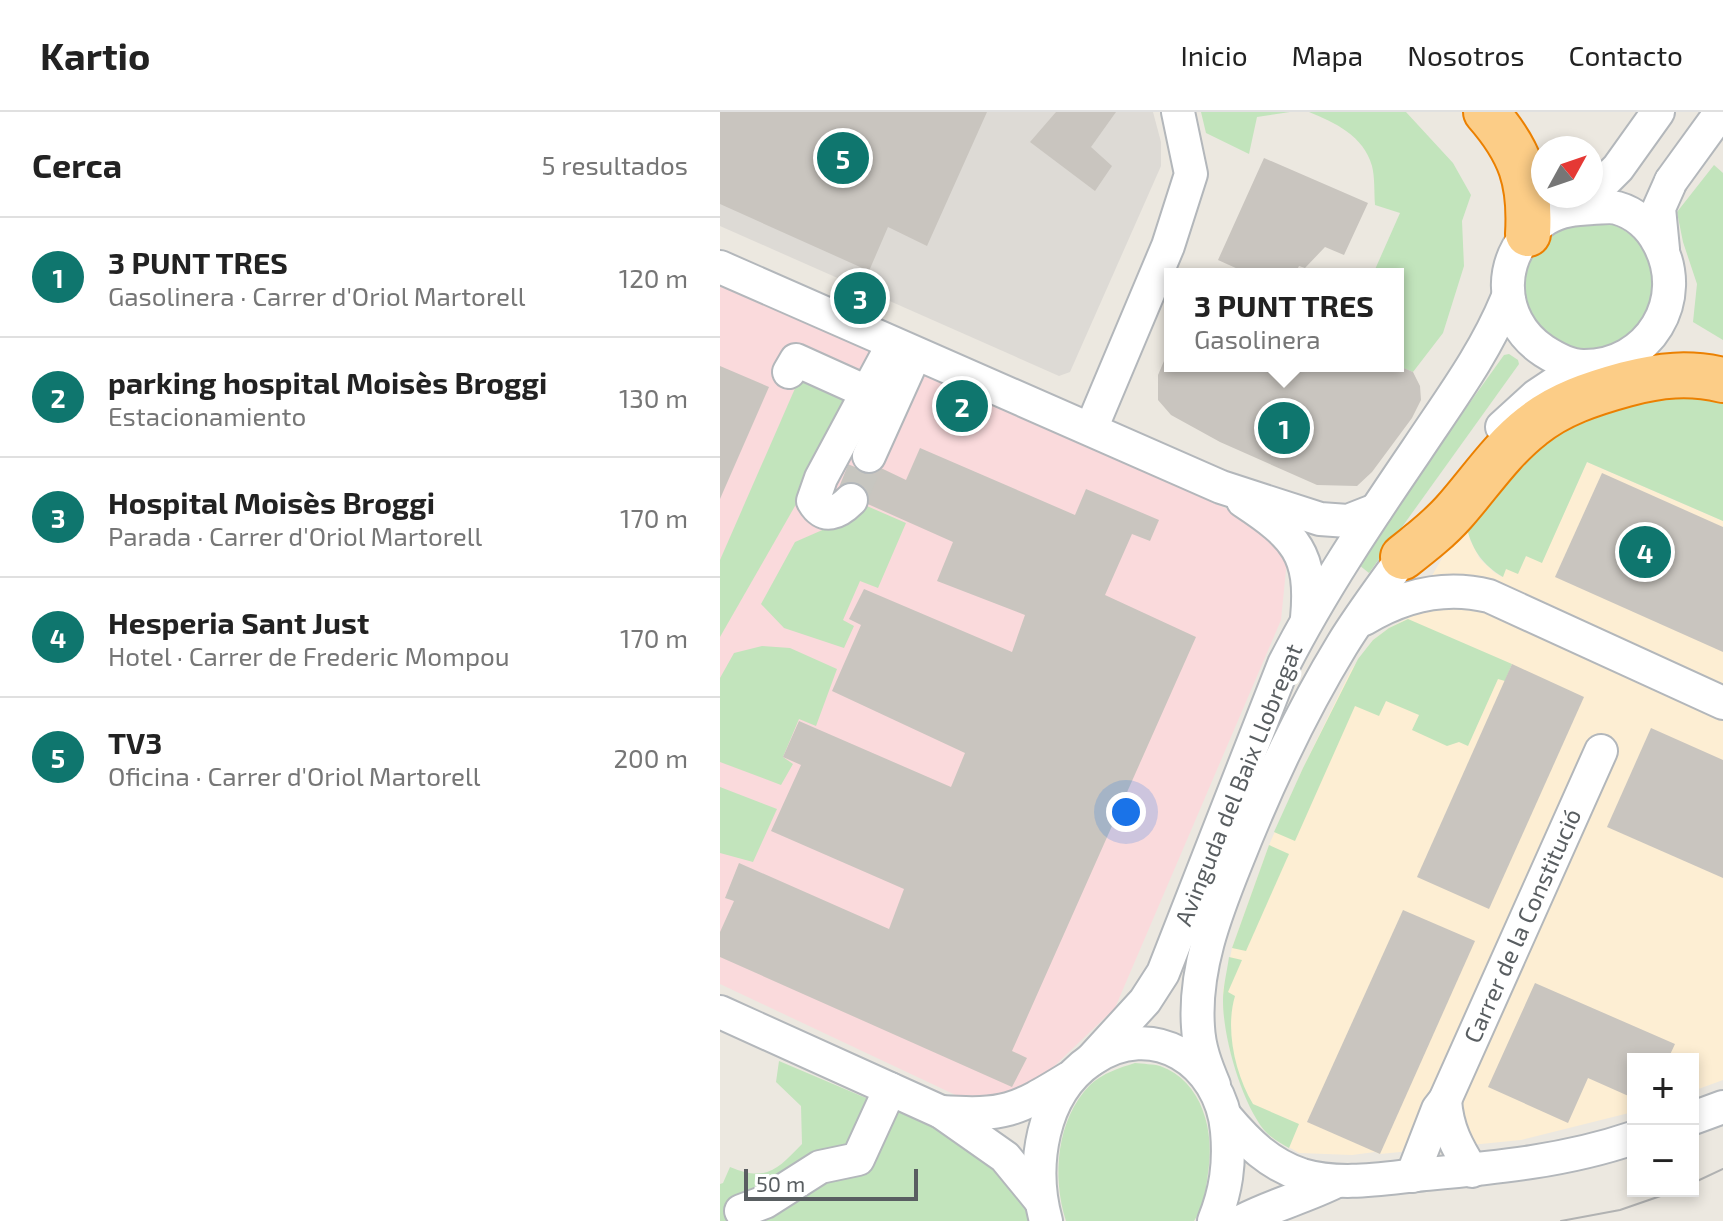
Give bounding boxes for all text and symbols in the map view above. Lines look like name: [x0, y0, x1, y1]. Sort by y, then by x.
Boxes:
text: Kartio: [40, 32, 150, 78]
text: Inicio: [1181, 38, 1248, 72]
text: Mapa: [1292, 38, 1363, 72]
text: Nosotros: [1407, 38, 1525, 72]
text: Contacto: [1569, 38, 1683, 72]
pin: 5: [817, 128, 869, 188]
north arrow: [1531, 136, 1603, 208]
text: Cerca: [32, 144, 122, 185]
text: 5 resultados: [542, 149, 688, 180]
text: 3 PUNT TRES: [108, 244, 288, 280]
text: 1: [52, 262, 64, 293]
text: 120 m: [619, 262, 688, 293]
pin: 3: [834, 268, 886, 328]
popup: [1164, 268, 1404, 372]
text: Gasolinera · Carrer d'Oriol Martorell: [108, 280, 525, 311]
text: 3 PUNT TRES: [1194, 287, 1374, 323]
text: Gasolinera: [1194, 323, 1321, 354]
text: parking hospital Moisès Broggi: [108, 364, 547, 400]
pin: 2: [936, 376, 988, 436]
text: 2: [50, 382, 66, 413]
text: 130 m: [619, 382, 688, 413]
pin: 1: [1258, 398, 1310, 458]
text: Estacionamiento: [108, 400, 306, 431]
text: Hospital Moisès Broggi: [108, 484, 435, 520]
text: 3: [51, 502, 65, 533]
text: 170 m: [620, 502, 688, 533]
text: Parada · Carrer d'Oriol Martorell: [108, 520, 482, 551]
pin: 4: [1619, 522, 1671, 582]
text: Hesperia Sant Just: [108, 604, 369, 640]
text: 4: [50, 622, 66, 653]
text: 170 m: [620, 622, 688, 653]
street label: Avinguda del Baix Llobregat: [1168, 639, 1308, 930]
text: Hotel · Carrer de Frederic Mompou: [108, 640, 510, 671]
text: TV3: [108, 724, 162, 760]
text: 5: [51, 742, 65, 773]
text: 200 m: [613, 742, 688, 773]
text: Oficina · Carrer d'Oriol Martorell: [108, 760, 481, 791]
your location: [1106, 792, 1146, 832]
street label: Carrer de la Constitució: [1457, 804, 1586, 1047]
map controls: [1627, 1053, 1699, 1197]
button: +: [1627, 1053, 1699, 1125]
button: −: [1627, 1125, 1699, 1197]
scale bar: [744, 1165, 918, 1201]
text: 50 m: [756, 1170, 805, 1196]

